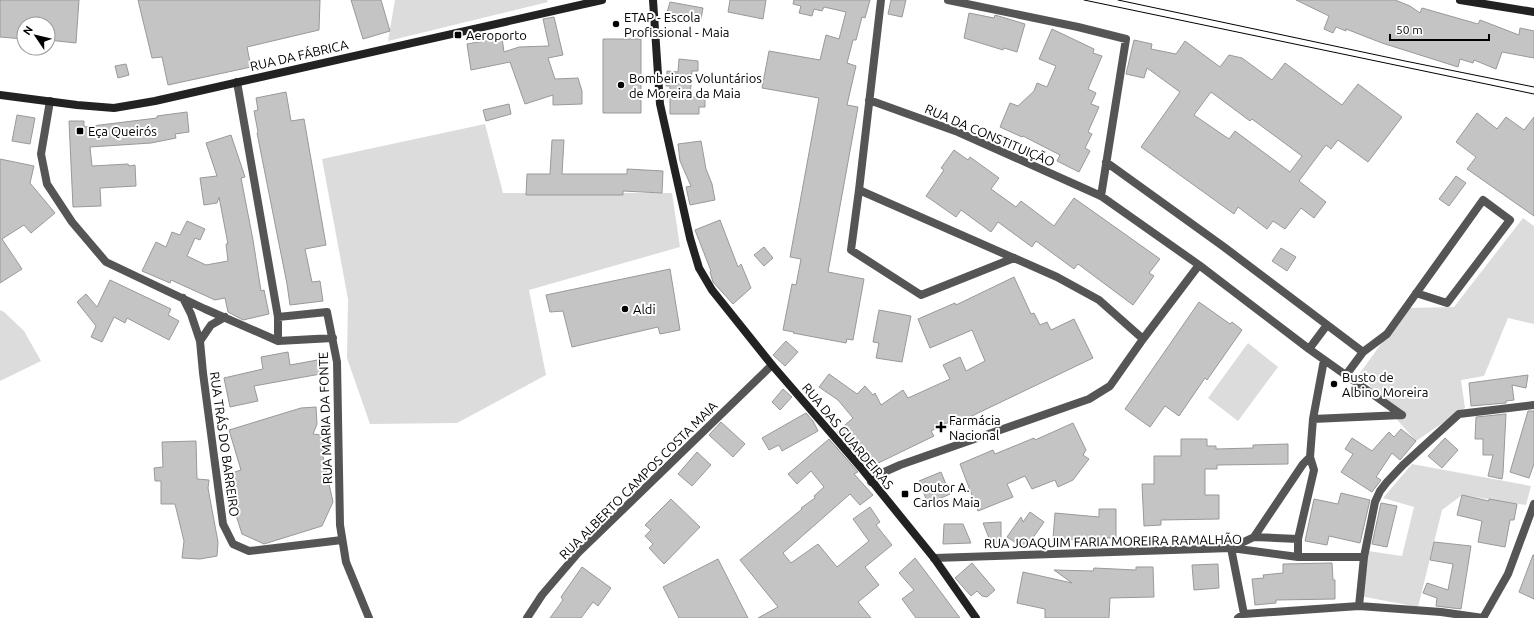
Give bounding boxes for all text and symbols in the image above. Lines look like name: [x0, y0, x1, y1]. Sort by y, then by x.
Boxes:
place label: ETAP - Escola Profissional - Maia: [624, 10, 730, 39]
north arrow: [16, 16, 56, 56]
scale bar: [1390, 16, 1489, 42]
marker: ETAP - Escola Profissional - Maia: [611, 19, 621, 29]
text: N: [21, 23, 35, 37]
text: 50 m: [1396, 23, 1423, 36]
place label: Aeroporto: [466, 28, 527, 42]
marker: Aeroporto: [453, 30, 463, 40]
street label: RUA DA FÁBRICA: [248, 36, 350, 73]
place label: Bombeiros Voluntários de Moreira da Maia: [629, 71, 762, 100]
marker: Bombeiros Voluntários de Moreira da Maia: [616, 80, 626, 90]
street label: RUA DA CONSTITUIÇÃO: [923, 101, 1057, 169]
place label: Eça Queirós: [88, 124, 157, 139]
marker: Eça Queirós: [75, 126, 85, 136]
place label: Aldi: [633, 302, 656, 316]
marker: Aldi: [620, 304, 630, 314]
street label: RUA MARIA DA FONTE: [316, 352, 334, 484]
street label: RUA TRÁS DO BARREIRO: [208, 370, 243, 518]
place label: Busto de Albino Moreira: [1342, 370, 1428, 399]
marker: Busto de Albino Moreira: [1329, 379, 1339, 389]
street label: RUA DAS GUARDEIRAS: [800, 380, 896, 492]
street label: RUA ALBERTO CAMPOS COSTA MAIA: [556, 398, 720, 562]
place label: Farmácia Nacional: [949, 413, 1001, 442]
marker: Farmácia Nacional: [936, 422, 946, 432]
place label: Doutor A. Carlos Maia: [913, 480, 980, 509]
marker: Doutor A. Carlos Maia: [900, 489, 910, 499]
street label: RUA JOAQUIM FARIA MOREIRA RAMALHÃO: [984, 532, 1242, 551]

